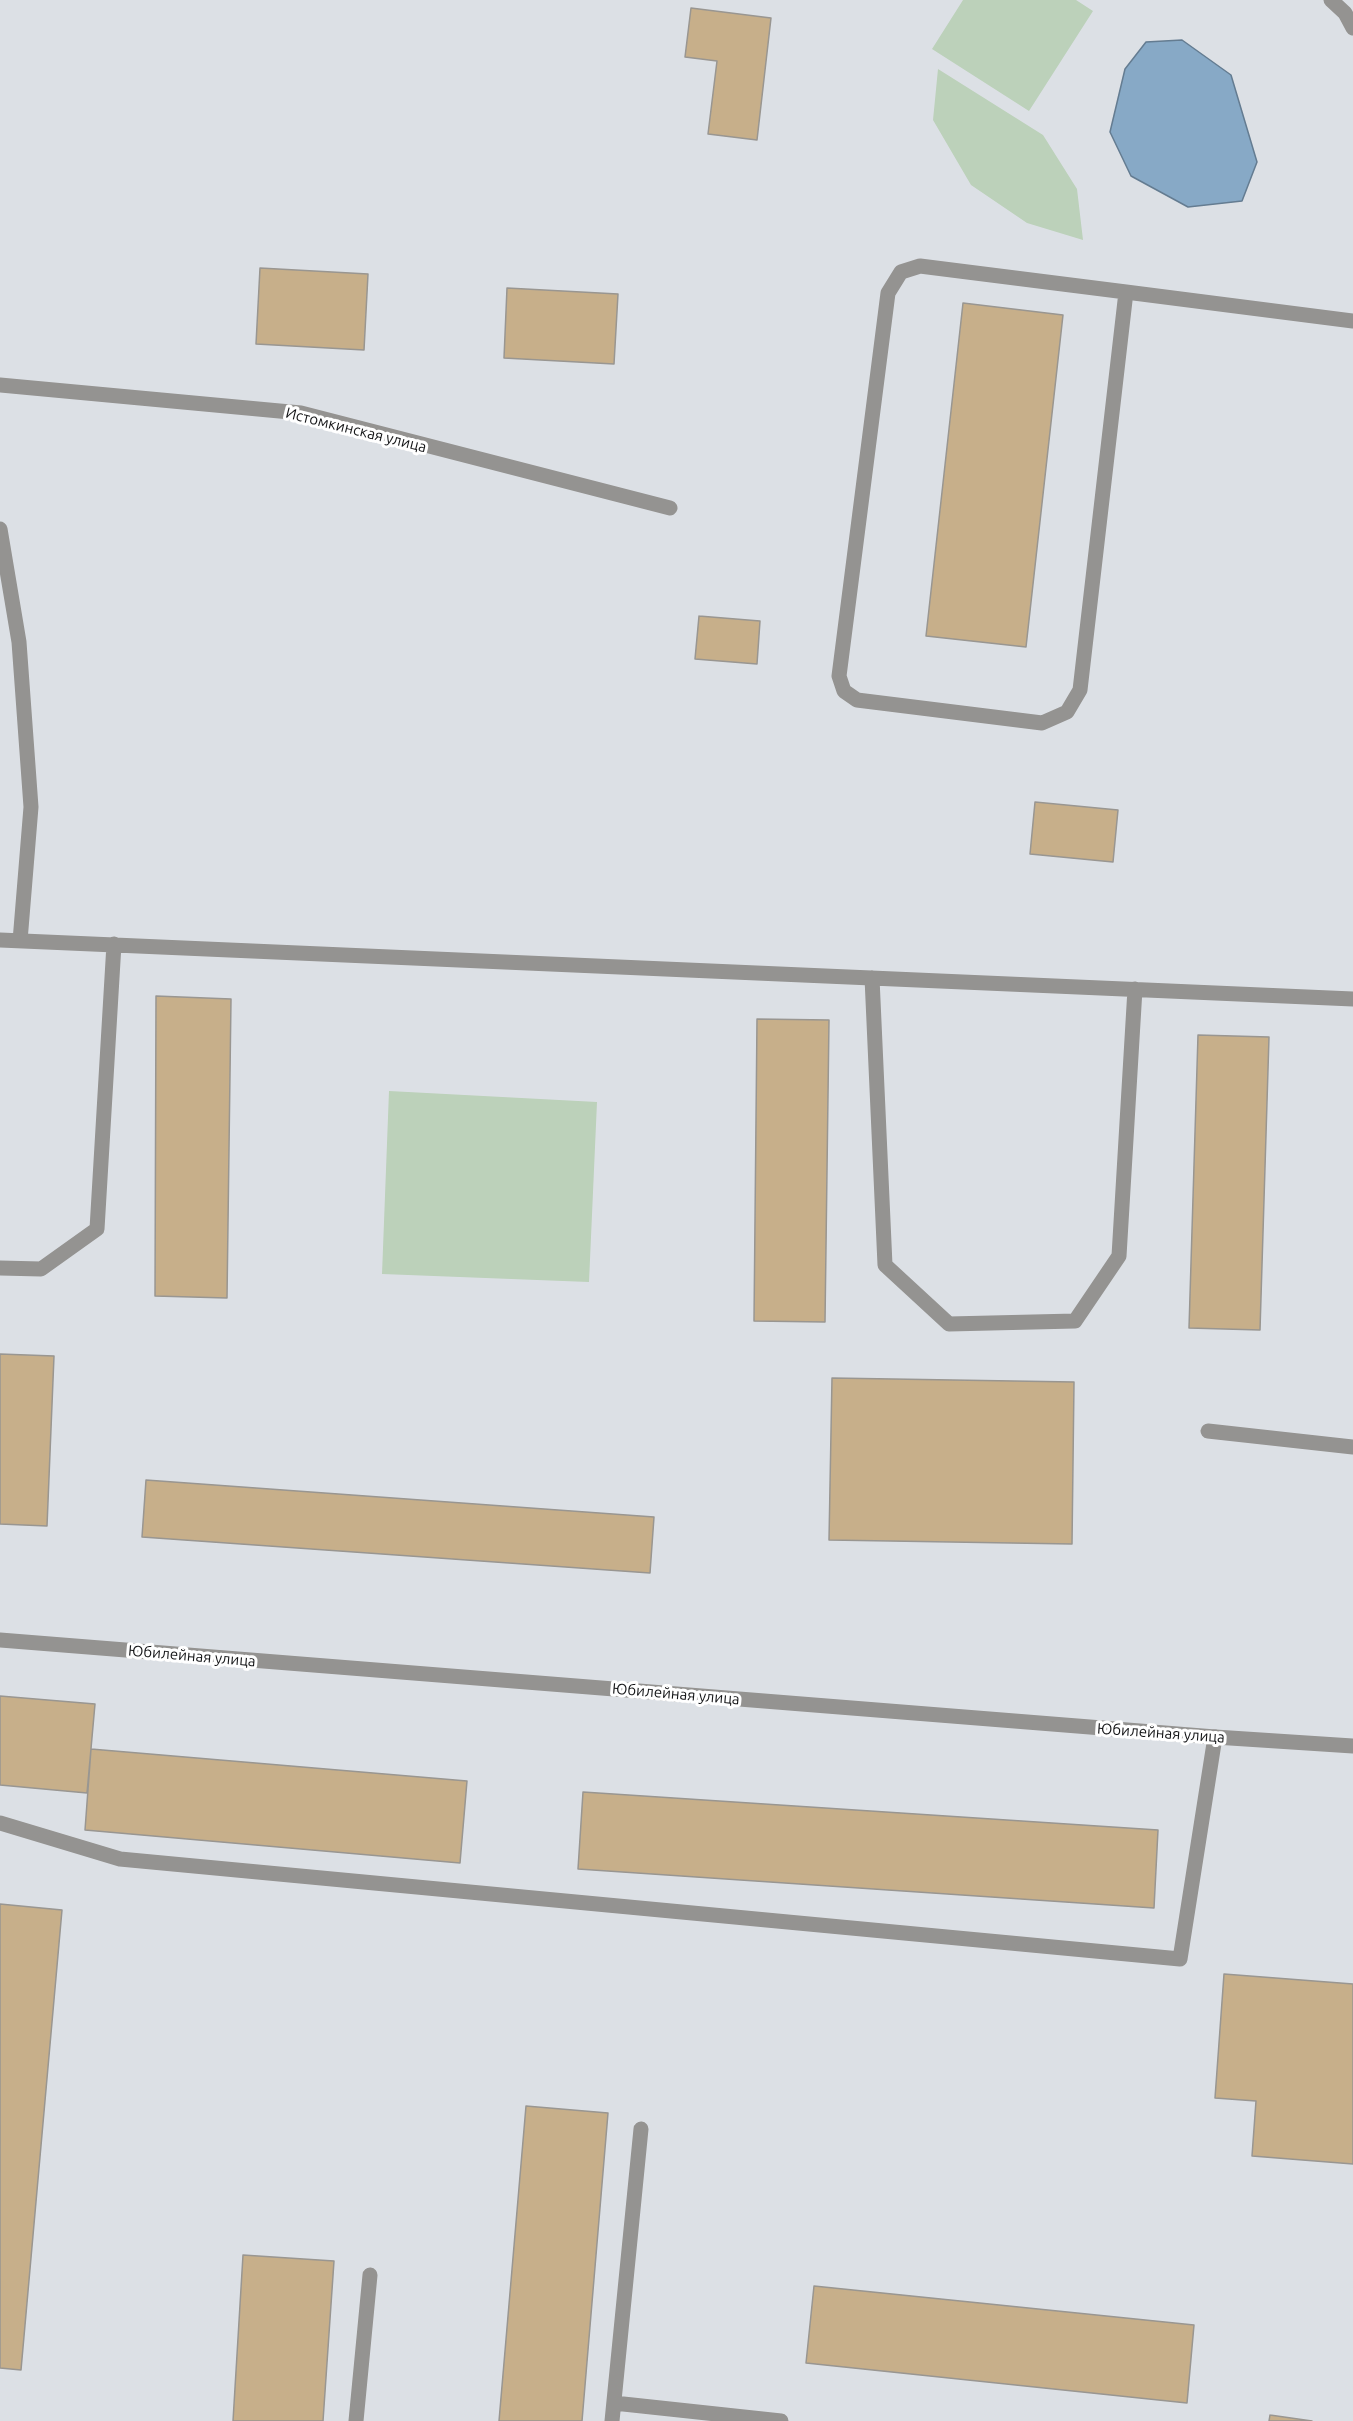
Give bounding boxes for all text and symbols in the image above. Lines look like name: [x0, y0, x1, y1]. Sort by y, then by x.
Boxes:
street label: Истомкинская улица: [284, 404, 428, 456]
street label: Юбилейная улица: [127, 1641, 257, 1671]
street label: Юбилейная улица: [611, 1679, 741, 1709]
street label: Юбилейная улица: [1097, 1720, 1225, 1746]

